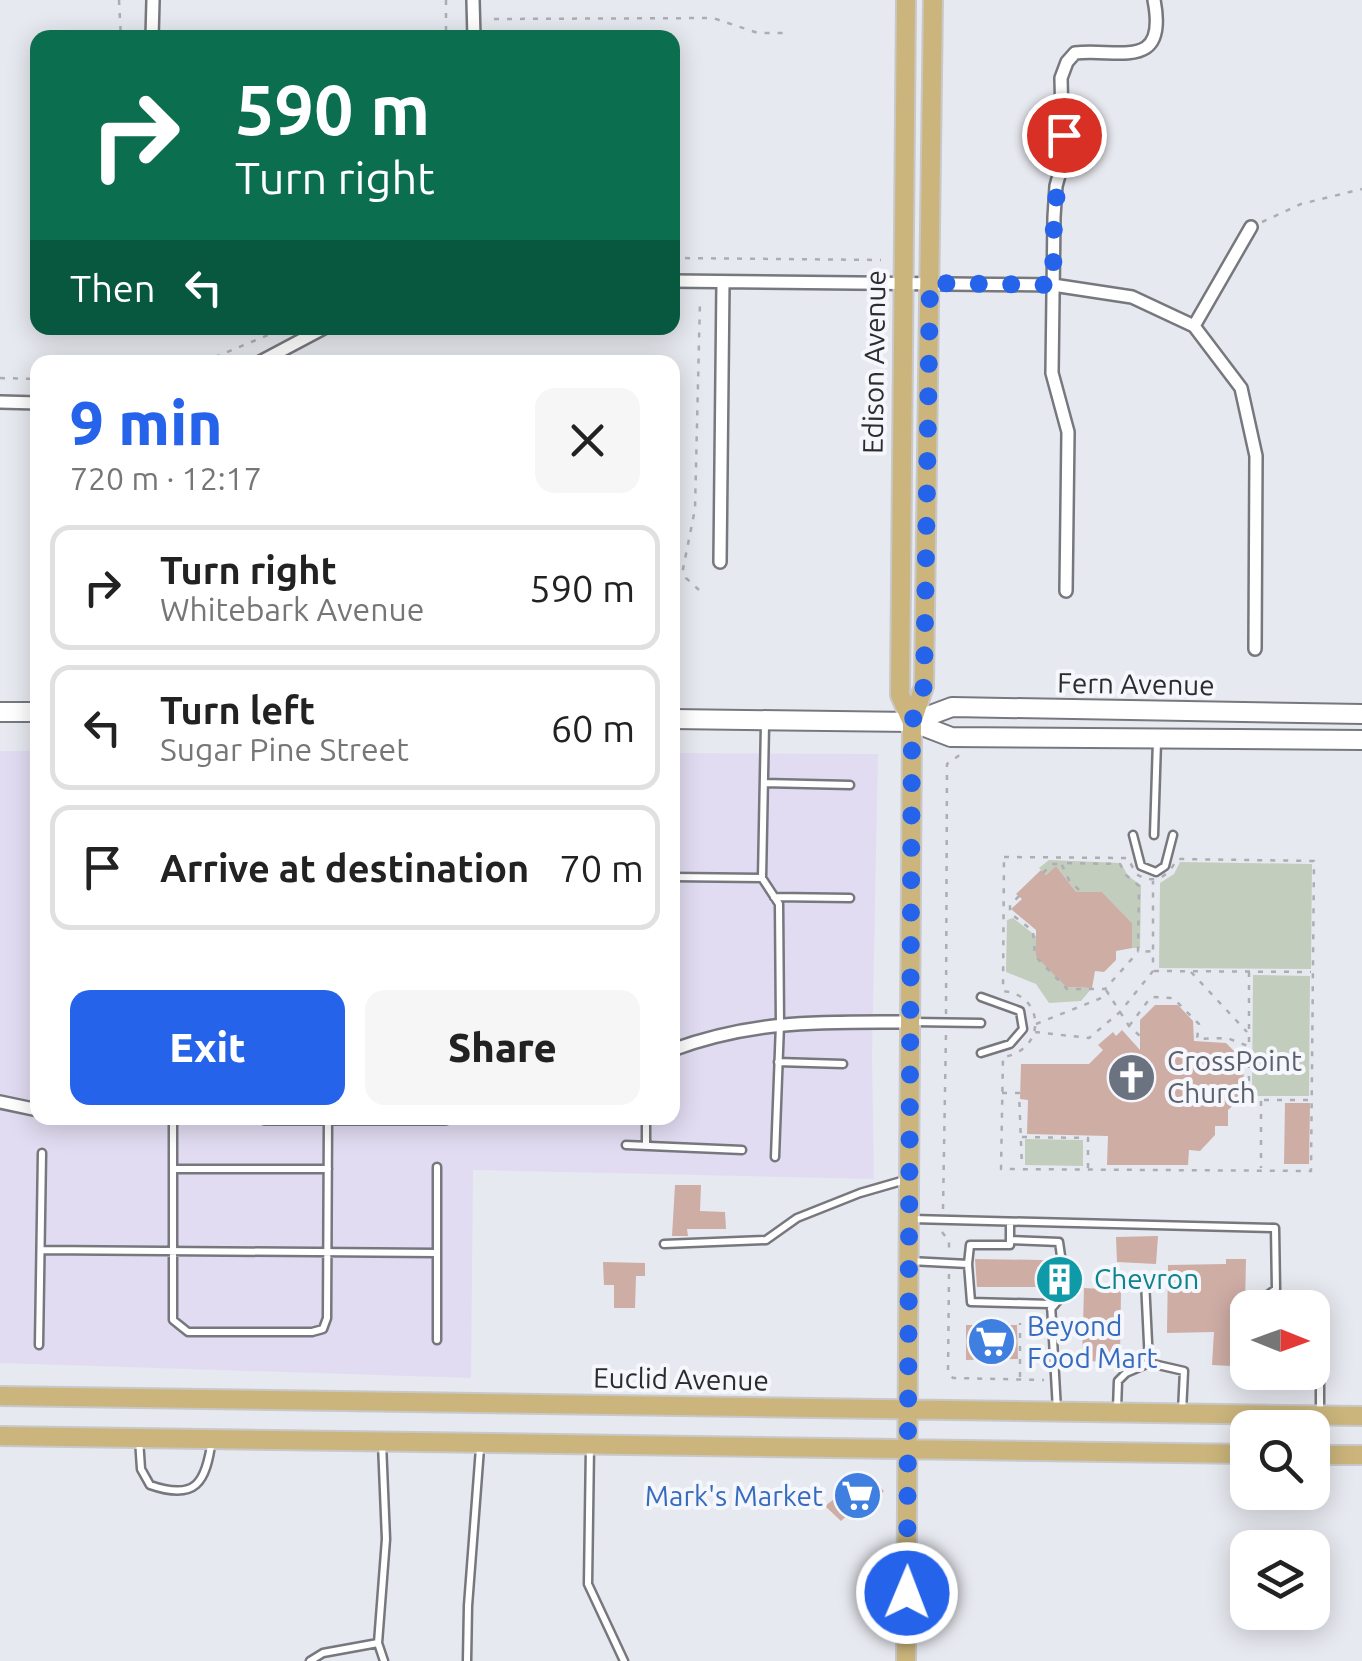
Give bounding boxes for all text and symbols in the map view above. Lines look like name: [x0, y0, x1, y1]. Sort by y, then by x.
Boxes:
icon: right: [70, 70, 200, 200]
text: 590 m: [235, 70, 430, 148]
pin: [1022, 93, 1107, 178]
icon: arrive: [1037, 108, 1092, 163]
text: Turn right: [235, 152, 435, 203]
icon: left: [176, 260, 231, 315]
text: Then: [70, 267, 156, 309]
street label: Edison Avenue: [856, 270, 891, 454]
button: close: [535, 388, 640, 493]
text: 9 min: [70, 389, 223, 456]
text: 720 m · 12:17: [70, 460, 262, 496]
text: Turn right: [160, 549, 337, 591]
icon: right: [75, 560, 130, 615]
text: 590 m: [529, 567, 635, 609]
text: Whitebark Avenue: [160, 591, 424, 627]
street label: Fern Avenue: [1057, 667, 1215, 700]
text: Turn left: [160, 689, 315, 731]
icon: left: [75, 700, 130, 755]
text: 60 m: [551, 707, 635, 749]
text: Sugar Pine Street: [160, 731, 409, 767]
icon: arrive: [75, 840, 130, 895]
text: Arrive at destination: [160, 847, 529, 889]
text: 70 m: [559, 847, 644, 889]
button: Exit: [70, 990, 345, 1105]
button: Share: [365, 990, 640, 1105]
place label: CrossPoint Church: [1167, 1045, 1302, 1108]
church icon: CrossPoint Church: [1106, 1051, 1158, 1103]
building icon: Chevron: [1033, 1253, 1085, 1305]
place label: Chevron: [1094, 1263, 1199, 1294]
north arrow: [1230, 1290, 1330, 1390]
map controls: [1230, 1290, 1330, 1630]
place label: Beyond Food Mart: [1027, 1310, 1158, 1373]
supermarket icon: Beyond Food Mart: [966, 1316, 1018, 1368]
street label: Euclid Avenue: [593, 1361, 769, 1396]
button: search: [1230, 1410, 1330, 1510]
supermarket icon: Mark's Market: [832, 1470, 884, 1522]
place label: Mark's Market: [645, 1480, 823, 1511]
button: layers: [1230, 1530, 1330, 1630]
position arrow: [855, 1541, 959, 1645]

